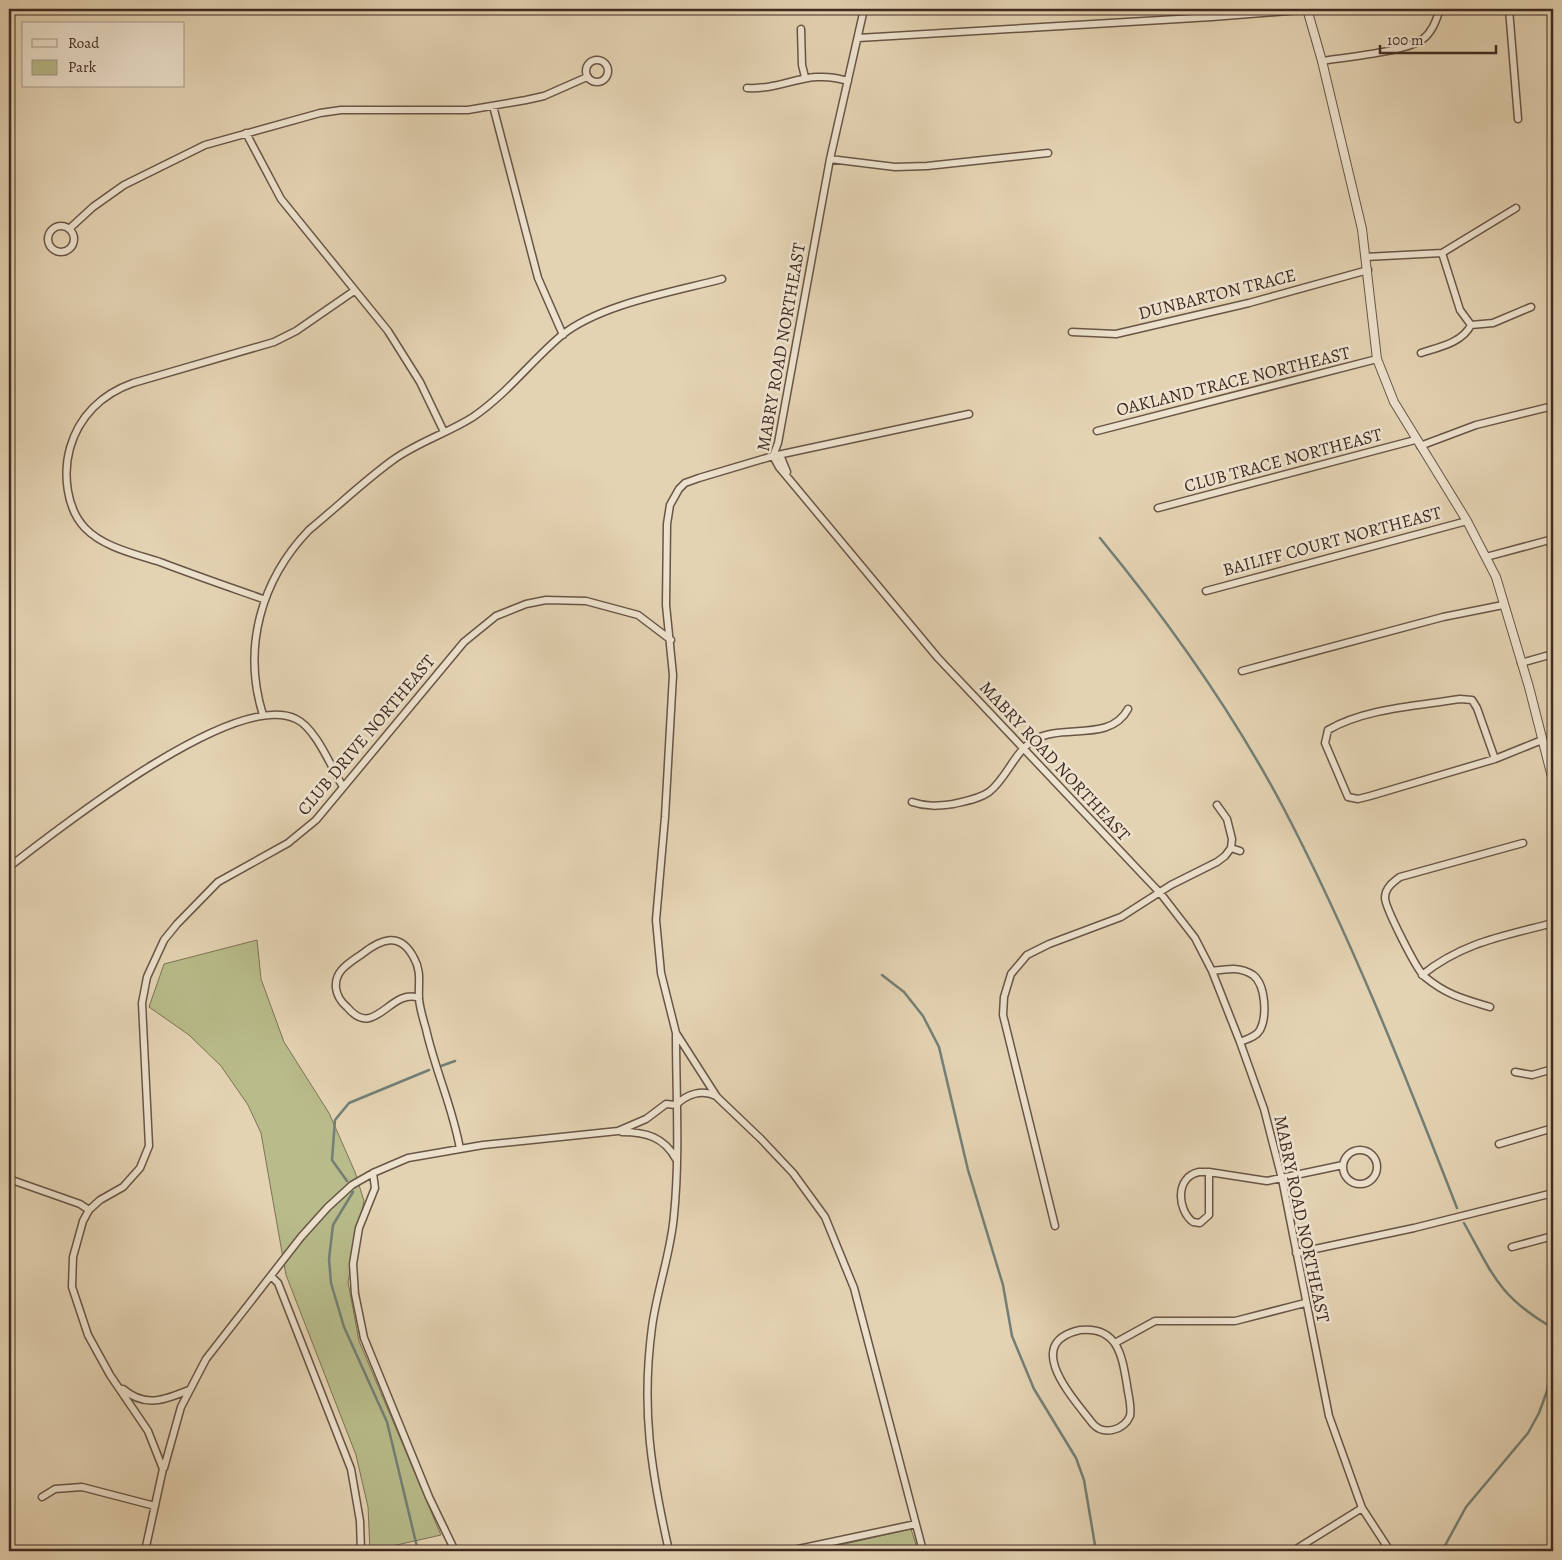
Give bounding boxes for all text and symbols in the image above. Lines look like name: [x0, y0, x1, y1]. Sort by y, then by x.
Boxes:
legend: [22, 22, 185, 88]
scale bar: [1380, 22, 1496, 54]
text: 100 m: [1387, 30, 1424, 50]
text: Road: [68, 33, 100, 53]
text: Park: [68, 57, 97, 77]
street label: MABRY ROAD NORTHEAST: [751, 241, 811, 453]
street label: DUNBARTON TRACE: [1136, 263, 1298, 325]
street label: OAKLAND TRACE NORTHEAST: [1114, 340, 1353, 422]
street label: CLUB TRACE NORTHEAST: [1181, 422, 1385, 498]
street label: BAILIFF COURT NORTHEAST: [1220, 500, 1444, 582]
street label: CLUB DRIVE NORTHEAST: [292, 650, 440, 820]
street label: MABRY ROAD NORTHEAST: [974, 676, 1136, 846]
street label: MABRY ROAD NORTHEAST: [1268, 1113, 1336, 1325]

